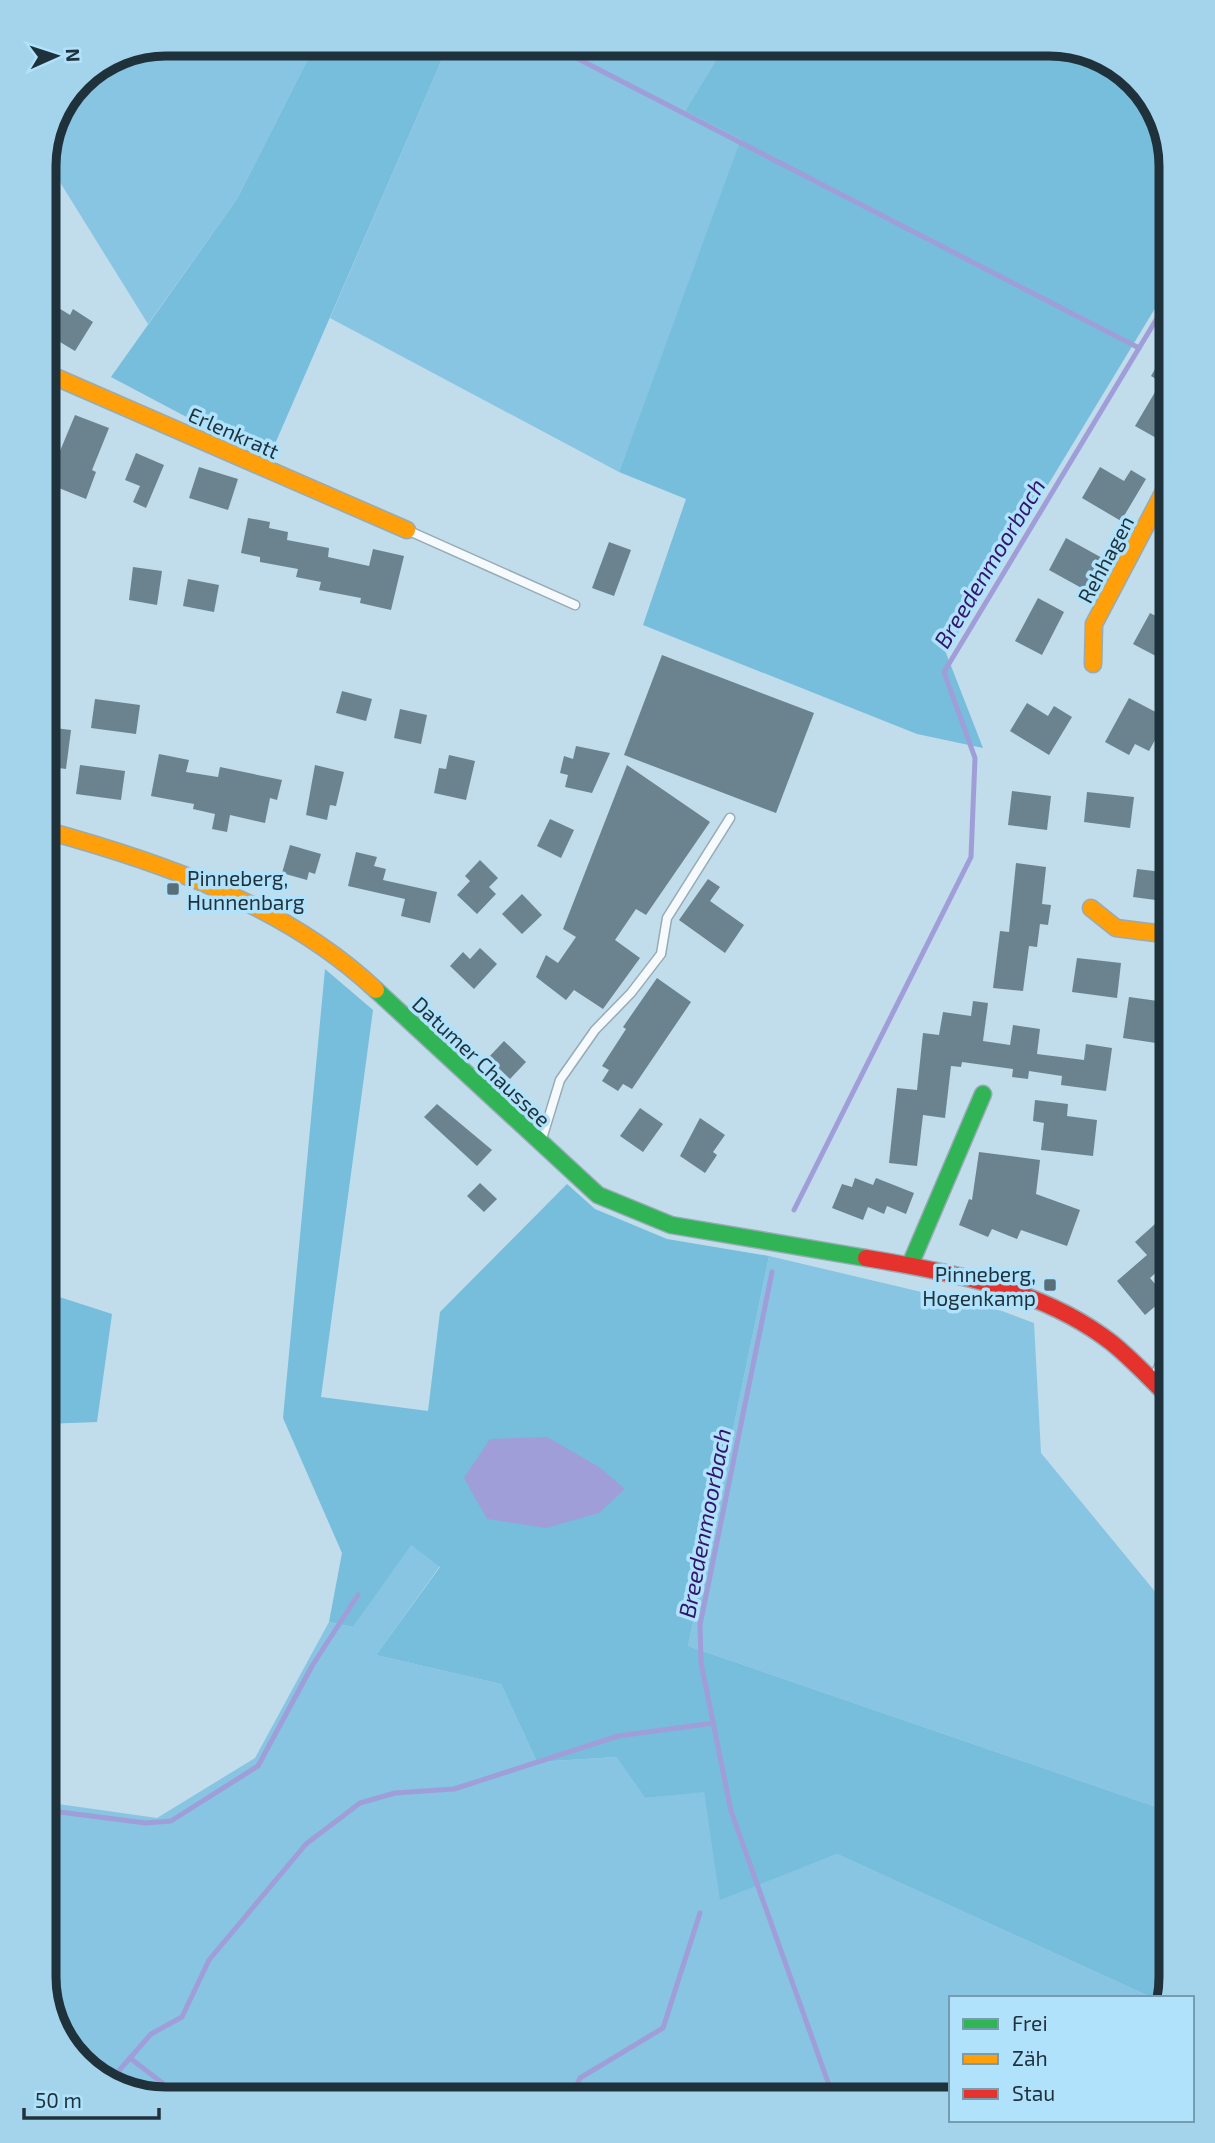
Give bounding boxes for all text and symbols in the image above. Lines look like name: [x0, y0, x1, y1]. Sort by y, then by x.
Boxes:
north arrow: [21, 21, 91, 91]
text: N: [62, 48, 85, 63]
street label: Erlenkratt: [185, 401, 283, 463]
water label: Breedenmoorbach: [927, 473, 1051, 653]
street label: Rehhagen: [1072, 511, 1138, 607]
place label: Pinneberg, Hunnenbarg: [187, 865, 305, 914]
marker: Pinneberg, Hunnenbarg: [165, 881, 181, 897]
street label: Datumer Chaussee: [408, 991, 556, 1131]
place label: Pinneberg, Hogenkamp: [922, 1261, 1036, 1310]
marker: Pinneberg, Hogenkamp: [1042, 1277, 1058, 1293]
water label: Breedenmoorbach: [672, 1426, 736, 1620]
legend: [949, 1996, 1194, 2122]
text: Frei: [1012, 2010, 1048, 2035]
text: Zäh: [1012, 2045, 1048, 2070]
scale bar: [24, 2076, 159, 2120]
text: Stau: [1012, 2080, 1055, 2105]
text: 50 m: [35, 2087, 82, 2112]

